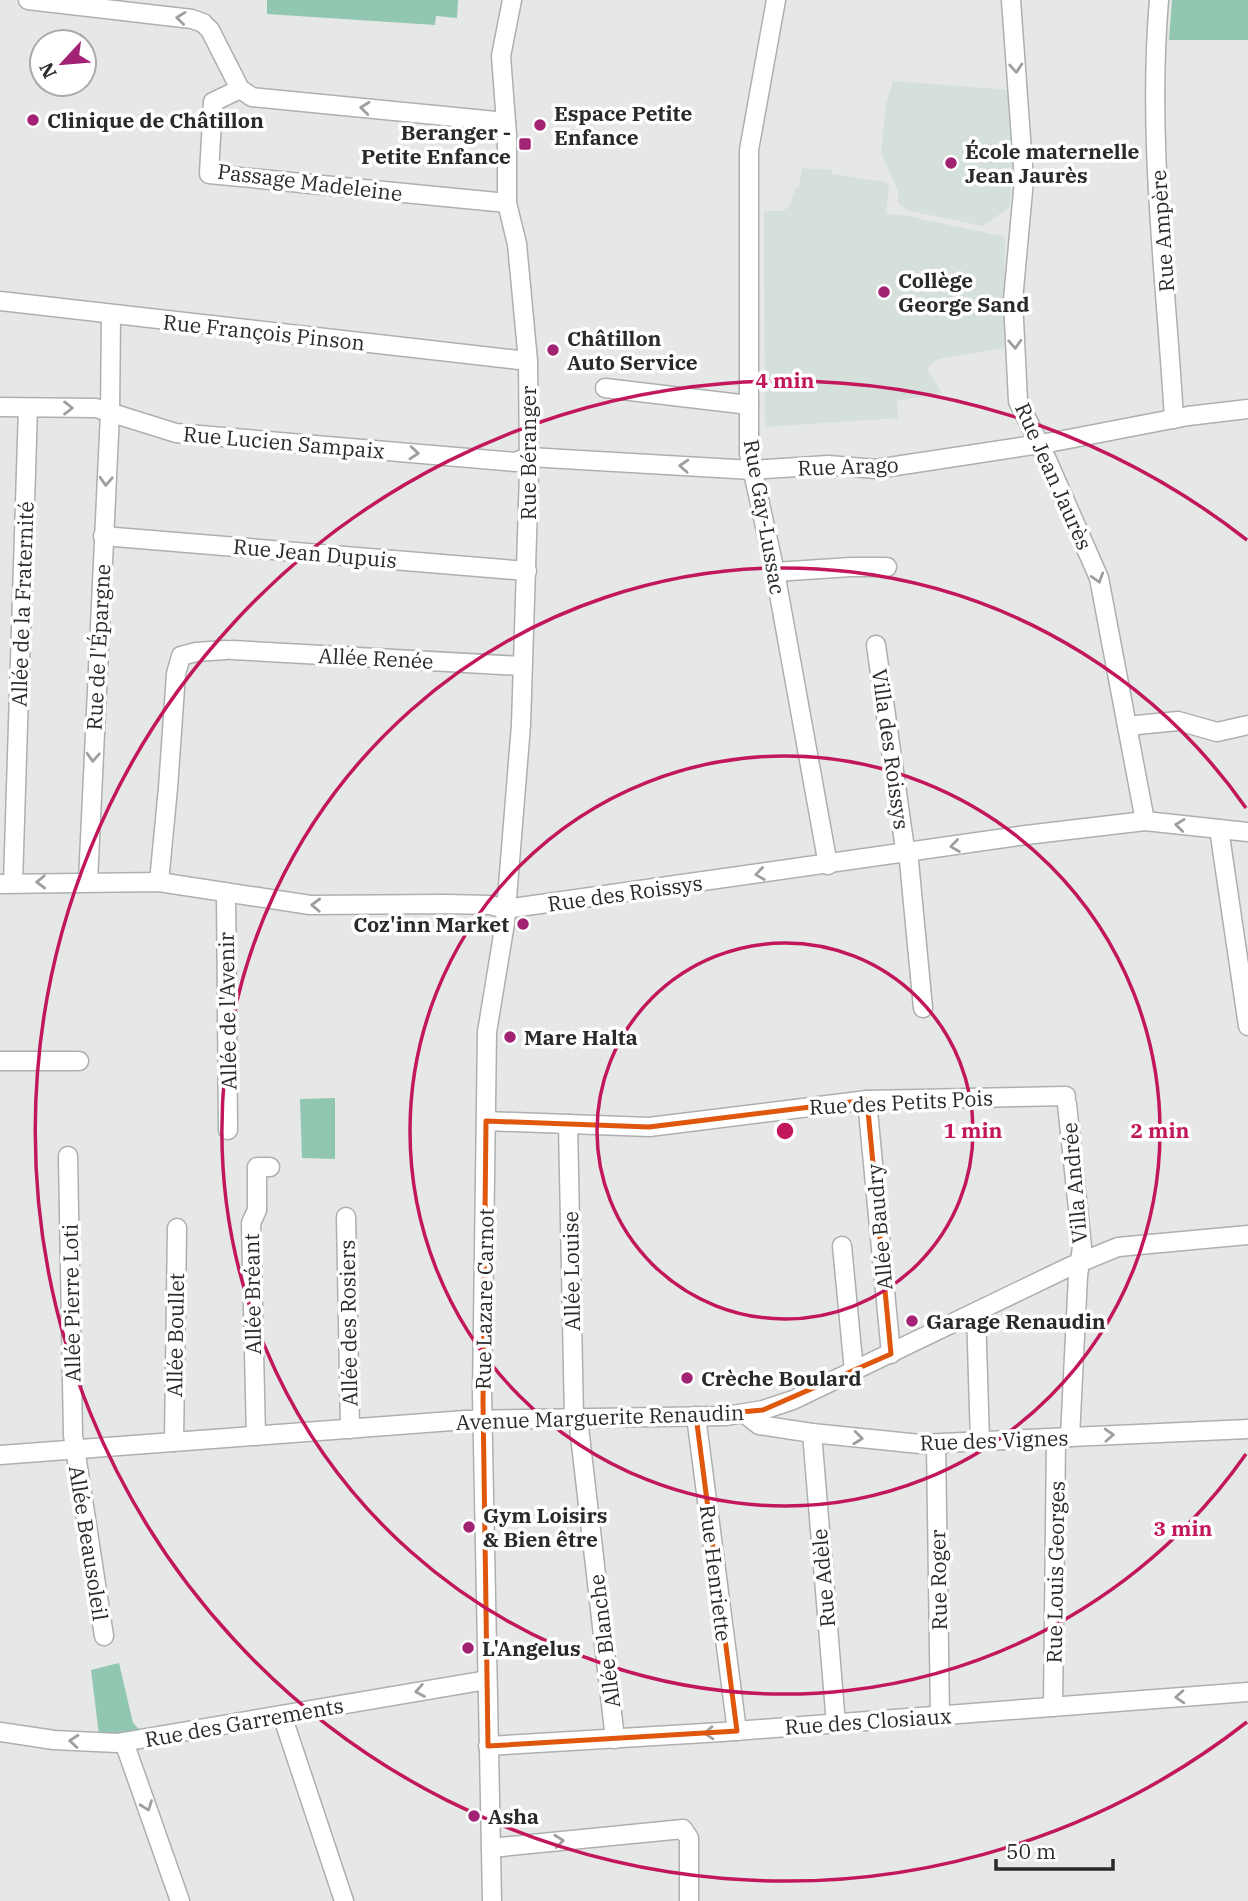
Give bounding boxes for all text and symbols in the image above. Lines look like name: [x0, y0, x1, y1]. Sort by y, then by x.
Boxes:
one-way arrow: [175, 11, 187, 26]
north arrow: [28, 28, 98, 98]
text: N: [34, 58, 62, 82]
one-way arrow: [1008, 63, 1023, 74]
place label: Espace Petite Enfance: [554, 99, 692, 151]
one-way arrow: [360, 101, 371, 116]
place label: Clinique de Châtillon: [47, 106, 264, 134]
marker: Clinique de Châtillon: [25, 112, 41, 128]
marker: Espace Petite Enfance: [532, 117, 548, 133]
place label: Beranger - Petite Enfance: [361, 118, 511, 170]
marker: Beranger - Petite Enfance: [517, 136, 533, 152]
place label: École maternelle Jean Jaurès: [965, 137, 1139, 189]
marker: École maternelle Jean Jaurès: [943, 155, 959, 171]
street label: Passage Madeleine: [216, 157, 404, 207]
street label: Rue Ampère: [1144, 169, 1180, 293]
place label: Collège George Sand: [898, 266, 1030, 318]
marker: Collège George Sand: [876, 284, 892, 300]
street label: Rue François Pinson: [162, 307, 366, 357]
place label: Châtillon Auto Service: [567, 324, 698, 376]
one-way arrow: [1007, 338, 1022, 349]
marker: Châtillon Auto Service: [545, 342, 561, 358]
text: 4 min: [756, 366, 814, 394]
street label: Rue Béranger: [514, 385, 542, 520]
street label: Rue Jean Jaurès: [1009, 398, 1099, 554]
one-way arrow: [63, 400, 74, 416]
street label: Rue Lucien Sampaix: [182, 419, 386, 465]
street label: Rue Gay-Lussac: [738, 437, 792, 597]
one-way arrow: [408, 445, 419, 460]
street label: Rue Arago: [797, 450, 899, 482]
one-way arrow: [678, 459, 689, 474]
one-way arrow: [99, 476, 114, 487]
street label: Allée de la Fraternité: [4, 501, 40, 707]
street label: Rue Jean Dupuis: [232, 532, 398, 574]
street label: Rue de l'Épargne: [80, 563, 116, 731]
one-way arrow: [1089, 572, 1104, 584]
street label: Allée Renée: [318, 641, 434, 675]
street label: Villa des Roissys: [866, 667, 916, 831]
one-way arrow: [86, 752, 101, 763]
one-way arrow: [1174, 818, 1185, 833]
one-way arrow: [949, 838, 960, 853]
one-way arrow: [754, 867, 766, 882]
street label: Rue des Roissys: [546, 868, 704, 918]
one-way arrow: [35, 875, 46, 890]
one-way arrow: [310, 897, 321, 912]
place label: Coz'inn Market: [353, 910, 509, 938]
marker: Coz'inn Market: [515, 916, 531, 932]
street label: Allée de l'Avenir: [212, 931, 242, 1090]
place label: Mare Halta: [524, 1023, 638, 1051]
marker: Mare Halta: [502, 1029, 518, 1045]
street label: Rue des Petits Pois: [808, 1083, 994, 1121]
text: 1 min: [944, 1116, 1002, 1144]
text: 2 min: [1131, 1116, 1189, 1144]
centre of rings: [773, 1119, 797, 1143]
street label: Villa Andrée: [1055, 1121, 1093, 1245]
street label: Allée Baudry: [859, 1162, 898, 1291]
street label: Rue Lazare Carnot: [468, 1208, 500, 1390]
street label: Allée Louise: [556, 1211, 586, 1331]
street label: Allée Pierre Loti: [56, 1224, 86, 1382]
street label: Allée Bréant: [237, 1233, 267, 1355]
street label: Allée des Rosiers: [333, 1239, 363, 1407]
street label: Allée Boullet: [160, 1273, 190, 1397]
place label: Garage Renaudin: [926, 1307, 1106, 1335]
marker: Garage Renaudin: [904, 1313, 920, 1329]
place label: Crèche Boulard: [701, 1364, 862, 1392]
marker: Crèche Boulard: [679, 1370, 695, 1386]
street label: Avenue Marguerite Renaudin: [455, 1398, 745, 1436]
street label: Rue des Vignes: [919, 1423, 1069, 1457]
one-way arrow: [1104, 1428, 1115, 1443]
one-way arrow: [852, 1430, 863, 1445]
street label: Allée Beausoleil: [63, 1463, 115, 1623]
street label: Rue Louis Georges: [1039, 1481, 1071, 1663]
place label: Gym Loisirs & Bien être: [483, 1501, 607, 1553]
street label: Rue Henriette: [694, 1503, 738, 1643]
text: 3 min: [1154, 1514, 1212, 1542]
marker: Gym Loisirs & Bien être: [461, 1519, 477, 1535]
street label: Rue Adèle: [805, 1527, 841, 1629]
street label: Rue Roger: [923, 1529, 953, 1631]
street label: Allée Blanche: [582, 1572, 626, 1710]
place label: L'Angelus: [482, 1634, 581, 1662]
marker: L'Angelus: [460, 1640, 476, 1656]
one-way arrow: [414, 1683, 426, 1698]
one-way arrow: [1174, 1690, 1185, 1705]
street label: Rue des Garrements: [142, 1691, 346, 1753]
street label: Rue des Closiaux: [784, 1701, 953, 1741]
one-way arrow: [703, 1725, 714, 1740]
one-way arrow: [69, 1734, 80, 1749]
one-way arrow: [138, 1800, 152, 1812]
place label: Asha: [488, 1802, 539, 1830]
marker: Asha: [466, 1808, 482, 1824]
scale bar: [996, 1828, 1113, 1872]
one-way arrow: [553, 1834, 564, 1849]
text: 50 m: [1006, 1837, 1056, 1865]

